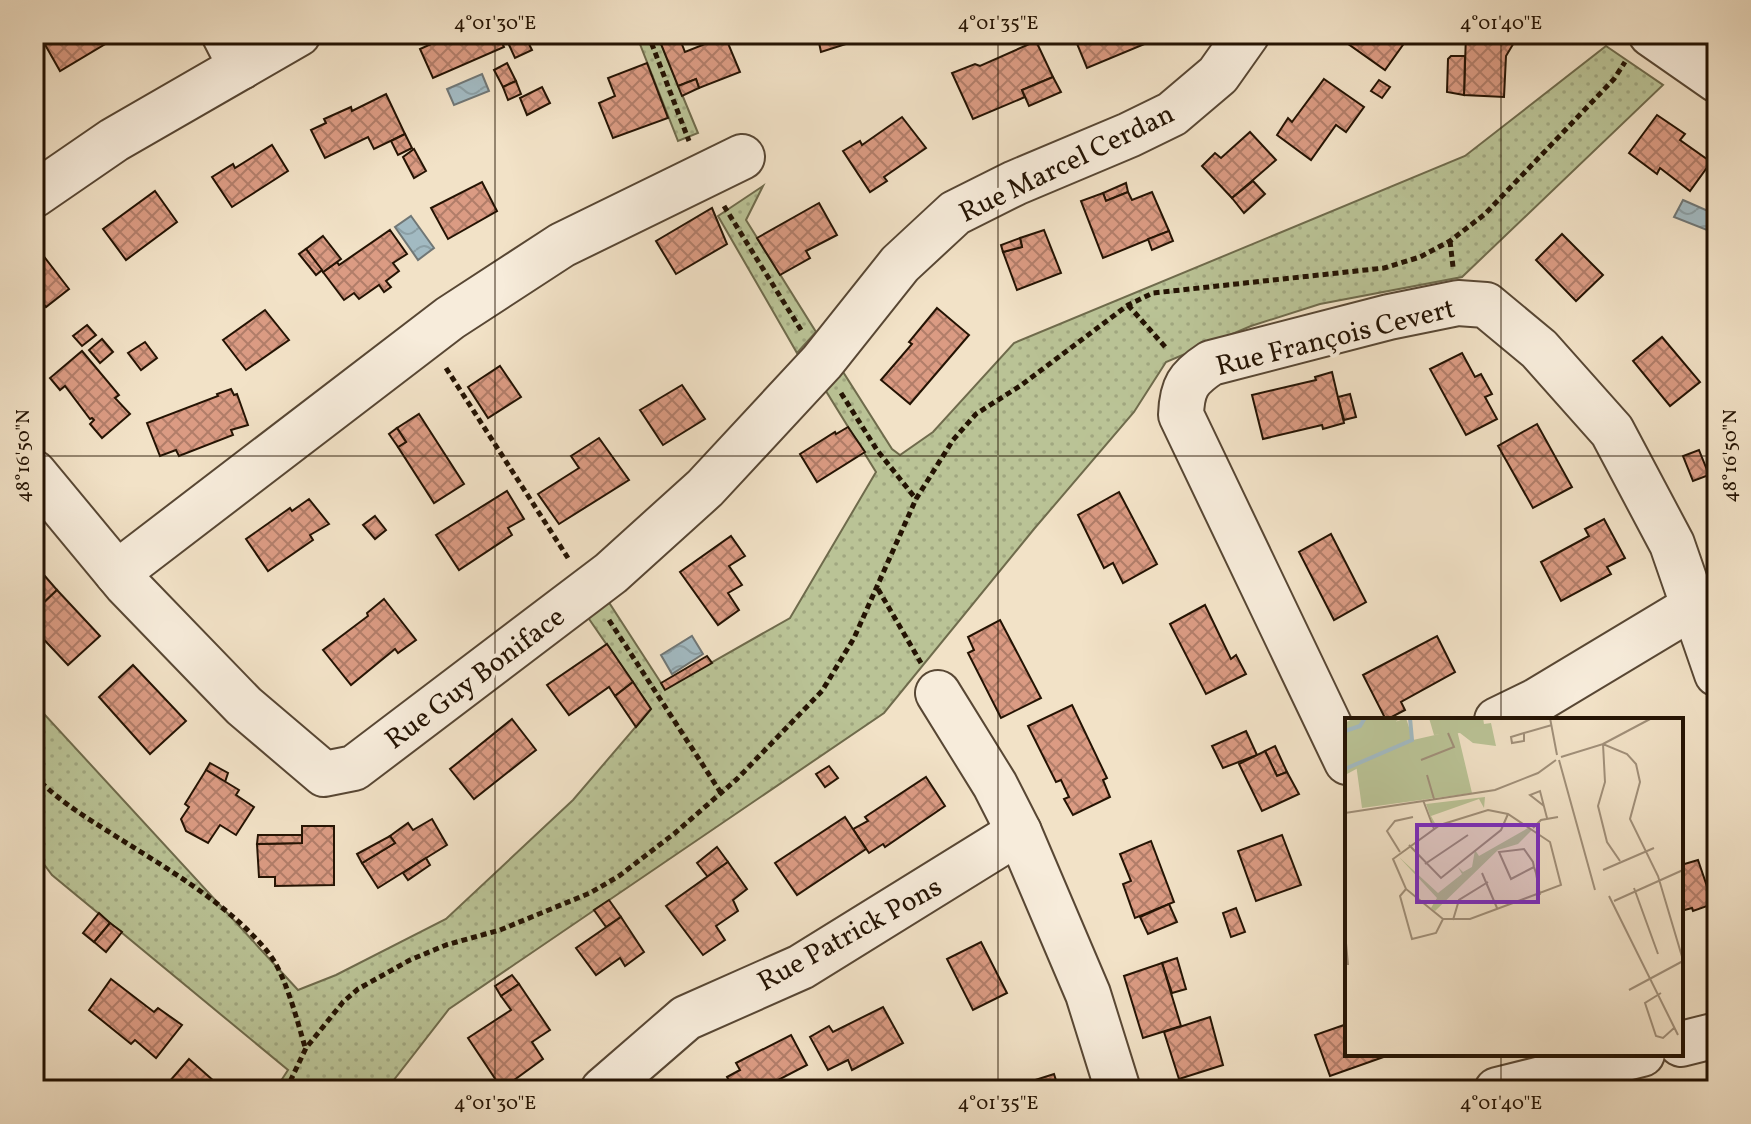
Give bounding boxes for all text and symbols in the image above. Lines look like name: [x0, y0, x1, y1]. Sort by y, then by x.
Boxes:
text: 4°01'30"E: [454, 10, 536, 38]
text: 4°01'35"E: [958, 10, 1038, 38]
text: 4°01'40"E: [1460, 10, 1542, 38]
street label: Rue Marcel Cerdan: [953, 95, 1181, 233]
street label: Rue François Cevert: [1212, 290, 1459, 387]
text: 48°16'50"N: [10, 409, 38, 503]
text: 48°16'50"N: [1717, 409, 1745, 503]
street label: Rue Guy Boniface: [378, 598, 573, 760]
inset map: [1345, 718, 1683, 1056]
street label: Rue Patrick Pons: [751, 868, 950, 1002]
text: 4°01'30"E: [454, 1090, 536, 1118]
text: 4°01'35"E: [958, 1090, 1038, 1118]
text: 4°01'40"E: [1460, 1090, 1542, 1118]

